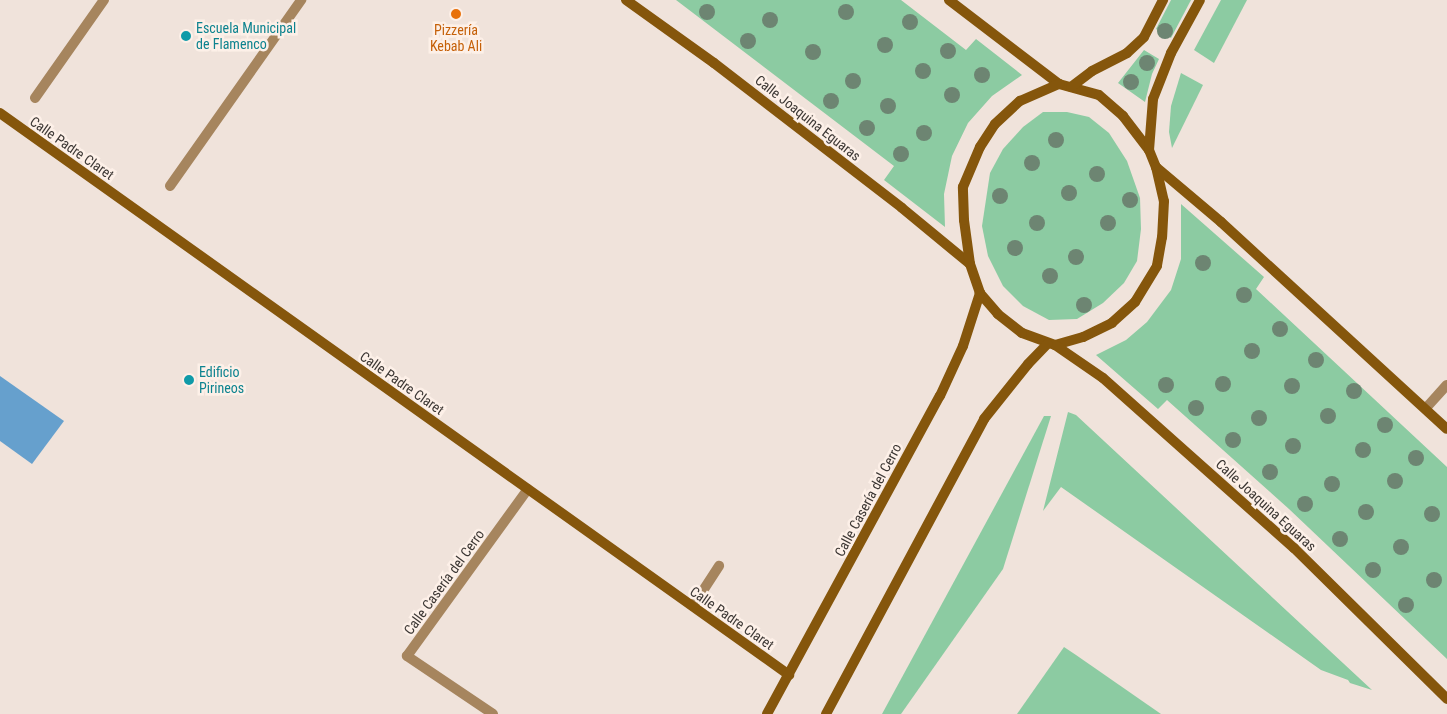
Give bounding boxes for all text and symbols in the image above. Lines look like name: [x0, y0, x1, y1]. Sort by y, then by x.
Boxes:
marker: Pizzería Kebab Ali: [450, 8, 462, 20]
place label: Escuela Municipal de Flamenco: [196, 20, 296, 52]
place label: Pizzería Kebab Ali: [430, 22, 482, 54]
marker: Escuela Municipal de Flamenco: [180, 30, 192, 42]
street label: Calle Joaquina Eguaras: [752, 72, 864, 164]
street label: Calle Padre Claret: [27, 113, 117, 183]
street label: Calle Padre Claret: [357, 348, 447, 418]
place label: Edificio Pirineos: [199, 364, 244, 397]
marker: Edificio Pirineos: [183, 374, 195, 386]
street label: Calle Casería del Cerro: [831, 441, 905, 559]
street label: Calle Joaquina Eguaras: [1212, 455, 1320, 555]
street label: Calle Casería del Cerro: [400, 526, 488, 638]
street label: Calle Padre Claret: [687, 583, 777, 653]

